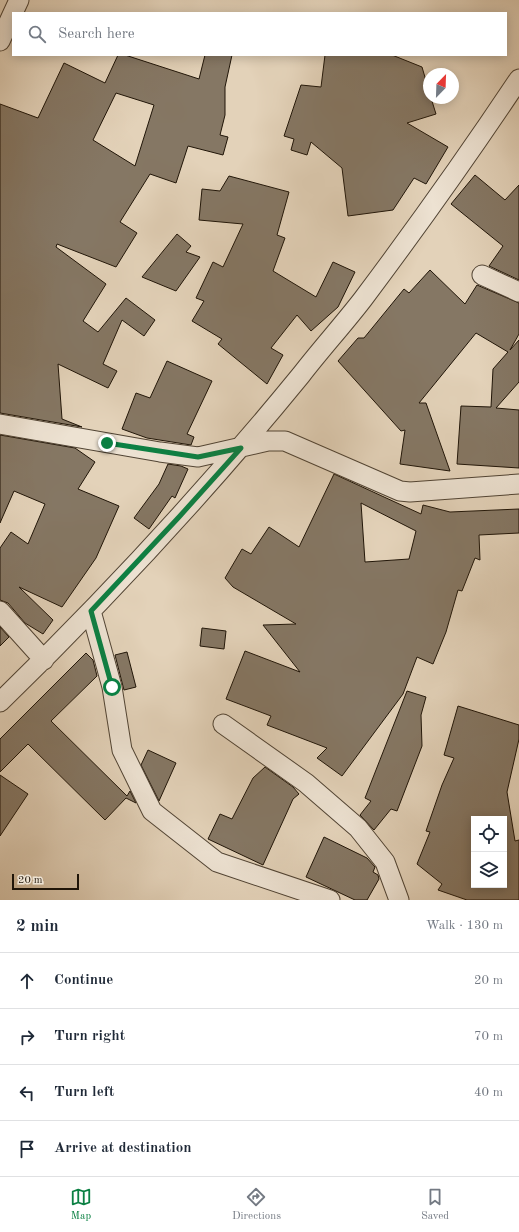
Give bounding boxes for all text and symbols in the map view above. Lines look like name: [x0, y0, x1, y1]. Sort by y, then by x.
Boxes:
search box: [12, 12, 507, 56]
icon: search: [26, 23, 48, 45]
text: Search here: [58, 27, 135, 42]
north arrow: [423, 68, 459, 104]
route end: [98, 434, 116, 452]
route start: [103, 678, 121, 696]
map controls: [471, 816, 507, 888]
button: locate: [471, 816, 507, 852]
button: layers: [471, 852, 507, 888]
scale bar: [12, 872, 79, 891]
text: 20 m: [18, 875, 43, 886]
text: 2 min: [16, 918, 59, 935]
text: Walk · 130 m: [426, 919, 503, 932]
icon: ahead: [16, 970, 38, 992]
text: Continue: [54, 973, 113, 988]
text: 20 m: [474, 974, 503, 987]
icon: right: [16, 1026, 38, 1048]
text: Turn right: [54, 1029, 125, 1044]
text: 70 m: [474, 1030, 503, 1043]
icon: left: [16, 1082, 38, 1104]
text: Turn left: [54, 1085, 114, 1100]
text: 40 m: [474, 1086, 503, 1099]
icon: arrive: [16, 1138, 38, 1160]
text: Arrive at destination: [54, 1141, 192, 1156]
tab: Map: [70, 1186, 92, 1224]
tab: Directions: [232, 1186, 281, 1224]
tab: Saved: [421, 1186, 449, 1224]

